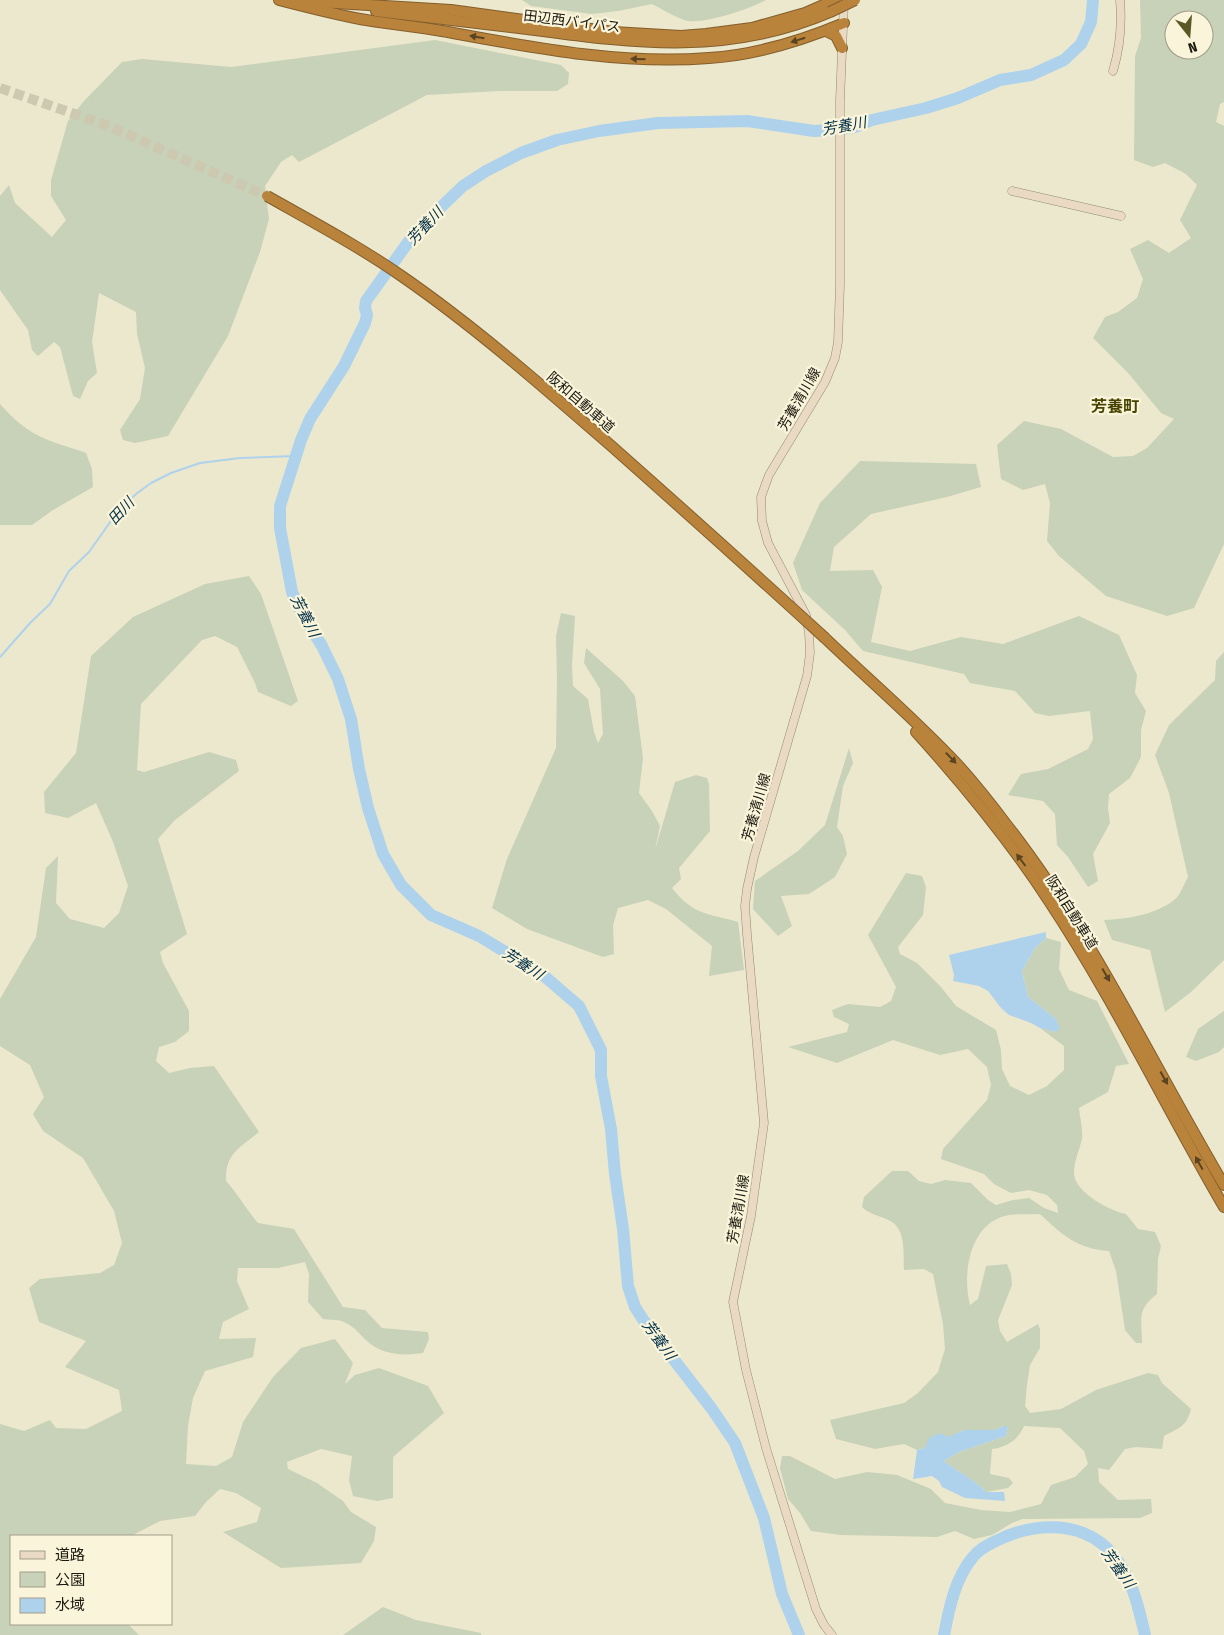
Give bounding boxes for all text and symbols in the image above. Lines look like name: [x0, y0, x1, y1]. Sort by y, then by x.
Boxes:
street label: 田辺西バイパス: [522, 7, 621, 36]
north arrow: [1164, 10, 1214, 60]
one-way arrow: [468, 33, 484, 41]
one-way arrow: [791, 37, 806, 45]
text: N: [1186, 38, 1199, 56]
one-way arrow: [629, 54, 645, 62]
water label: 芳養川: [820, 113, 870, 139]
water label: 芳養川: [403, 202, 448, 249]
street label: 芳養清川線: [775, 365, 824, 434]
street label: 阪和自動車道: [543, 368, 618, 436]
district label: 芳養町: [1091, 397, 1139, 416]
water label: 田川: [104, 492, 139, 528]
water label: 芳養川: [287, 592, 324, 642]
one-way arrow: [944, 751, 956, 763]
street label: 芳養清川線: [739, 771, 774, 843]
one-way arrow: [1016, 853, 1026, 867]
street label: 阪和自動車道: [1042, 872, 1101, 952]
water label: 芳養川: [499, 944, 548, 985]
one-way arrow: [1102, 968, 1111, 981]
one-way arrow: [1160, 1070, 1168, 1085]
one-way arrow: [1195, 1155, 1203, 1170]
street label: 芳養清川線: [724, 1173, 753, 1245]
water label: 芳養川: [638, 1317, 681, 1365]
legend: [10, 1535, 172, 1625]
water label: 芳養川: [1098, 1544, 1139, 1593]
text: 道路: [55, 1546, 85, 1564]
text: 公園: [55, 1571, 85, 1589]
text: 水域: [55, 1596, 85, 1614]

